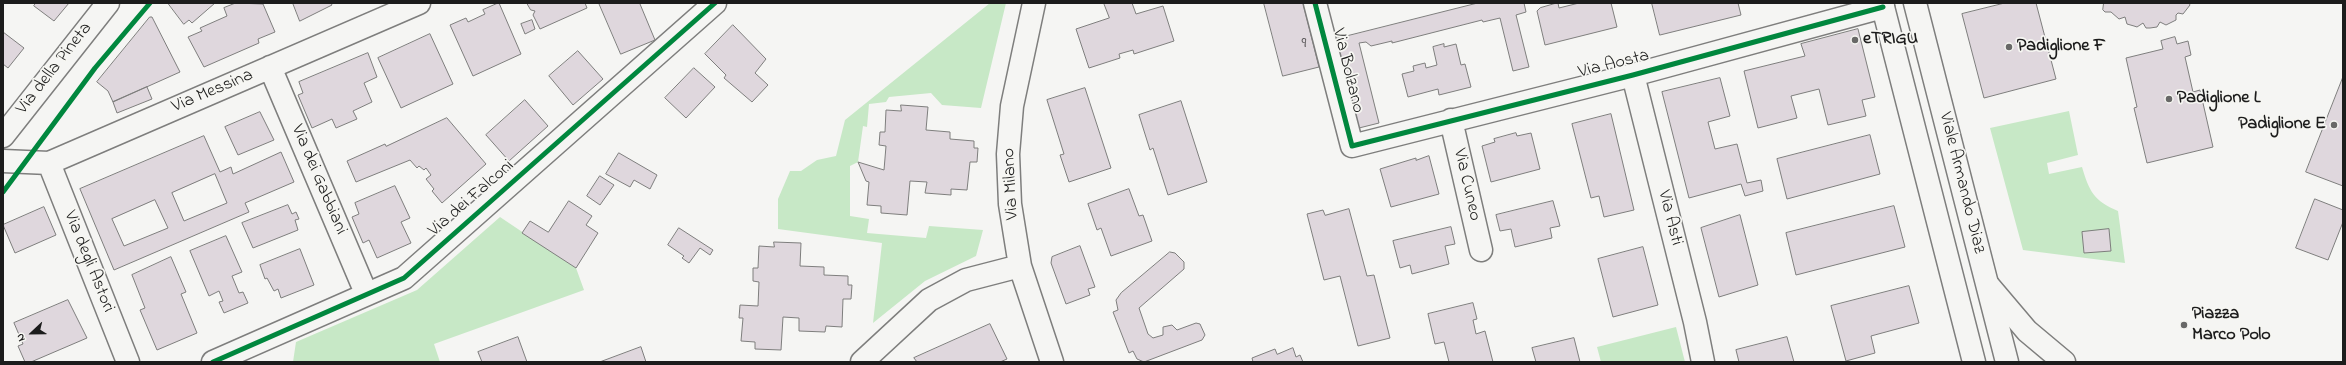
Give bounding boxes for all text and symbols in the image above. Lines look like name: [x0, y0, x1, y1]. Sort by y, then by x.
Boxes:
street label: Via della Pineta: [12, 19, 98, 119]
street label: Via Bolzano: [1326, 27, 1368, 115]
place label: eTRIGU: [1863, 29, 1918, 51]
house number: 9: [1302, 34, 1306, 54]
marker: eTRIGU: [1850, 35, 1860, 45]
place label: Padiglione F: [2017, 36, 2106, 58]
marker: Padiglione F: [2004, 42, 2014, 52]
street label: Via Aosta: [1576, 46, 1652, 84]
street label: Via Messina: [169, 65, 257, 119]
place label: Padiglione L: [2177, 88, 2261, 110]
marker: Padiglione L: [2164, 94, 2174, 104]
street label: Viale Armando Diaz: [1933, 110, 1989, 256]
place label: Padiglione E: [2238, 114, 2326, 136]
marker: Padiglione E: [2329, 120, 2339, 130]
street label: Via dei Gabbiani: [285, 122, 351, 238]
street label: Via Cuneo: [1447, 147, 1485, 223]
street label: Via Milano: [999, 148, 1025, 220]
street label: Via dei Falconi: [425, 156, 519, 242]
street label: Via Asti: [1652, 188, 1686, 248]
street label: Via degli Astori: [58, 208, 118, 316]
place label: Piazza Marco Polo: [2192, 304, 2271, 346]
north arrow: [12, 313, 52, 353]
marker: Piazza Marco Polo: [2179, 320, 2189, 330]
text: N: [12, 331, 30, 344]

